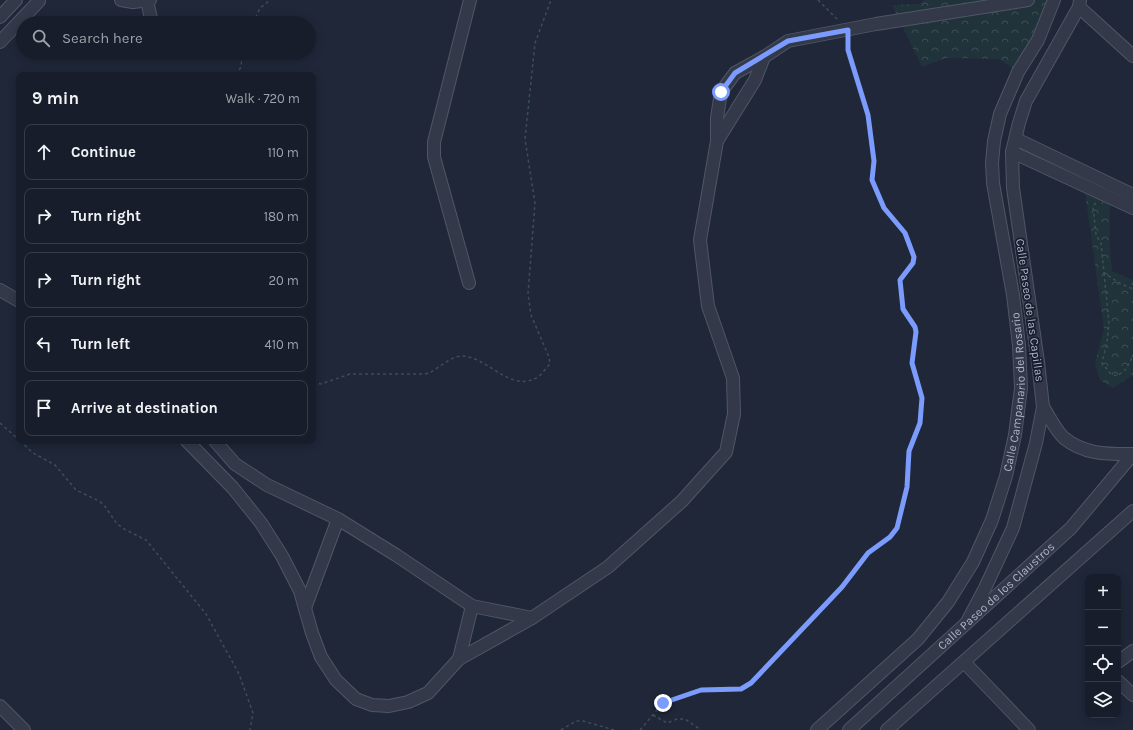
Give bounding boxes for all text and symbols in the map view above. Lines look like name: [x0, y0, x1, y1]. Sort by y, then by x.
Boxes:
search box: [16, 16, 316, 60]
icon: search: [30, 27, 52, 49]
text: Search here: [62, 29, 143, 47]
route start: [712, 83, 730, 101]
text: 9 min: [32, 88, 79, 108]
text: Walk · 720 m: [226, 91, 300, 106]
icon: ahead: [33, 141, 55, 163]
text: Continue: [71, 143, 136, 161]
text: 110 m: [267, 145, 299, 160]
icon: right: [33, 205, 55, 227]
text: Turn right: [71, 207, 141, 225]
text: 180 m: [264, 209, 299, 224]
street label: Calle Paseo de las Capillas: [1013, 238, 1047, 382]
icon: right: [33, 269, 55, 291]
text: Turn right: [71, 271, 141, 289]
text: 20 m: [269, 273, 299, 288]
street label: Calle Campanario del Rosario: [1000, 312, 1028, 473]
icon: left: [33, 333, 55, 355]
text: Turn left: [71, 335, 130, 353]
text: 410 m: [264, 337, 299, 352]
icon: arrive: [33, 397, 55, 419]
text: Arrive at destination: [71, 399, 218, 417]
street label: Calle Paseo de los Claustros: [935, 539, 1057, 653]
map controls: [1085, 574, 1121, 718]
button: +: [1085, 574, 1121, 610]
button: −: [1085, 610, 1121, 646]
button: locate: [1085, 646, 1121, 682]
button: layers: [1085, 682, 1121, 718]
route end: [654, 694, 672, 712]

